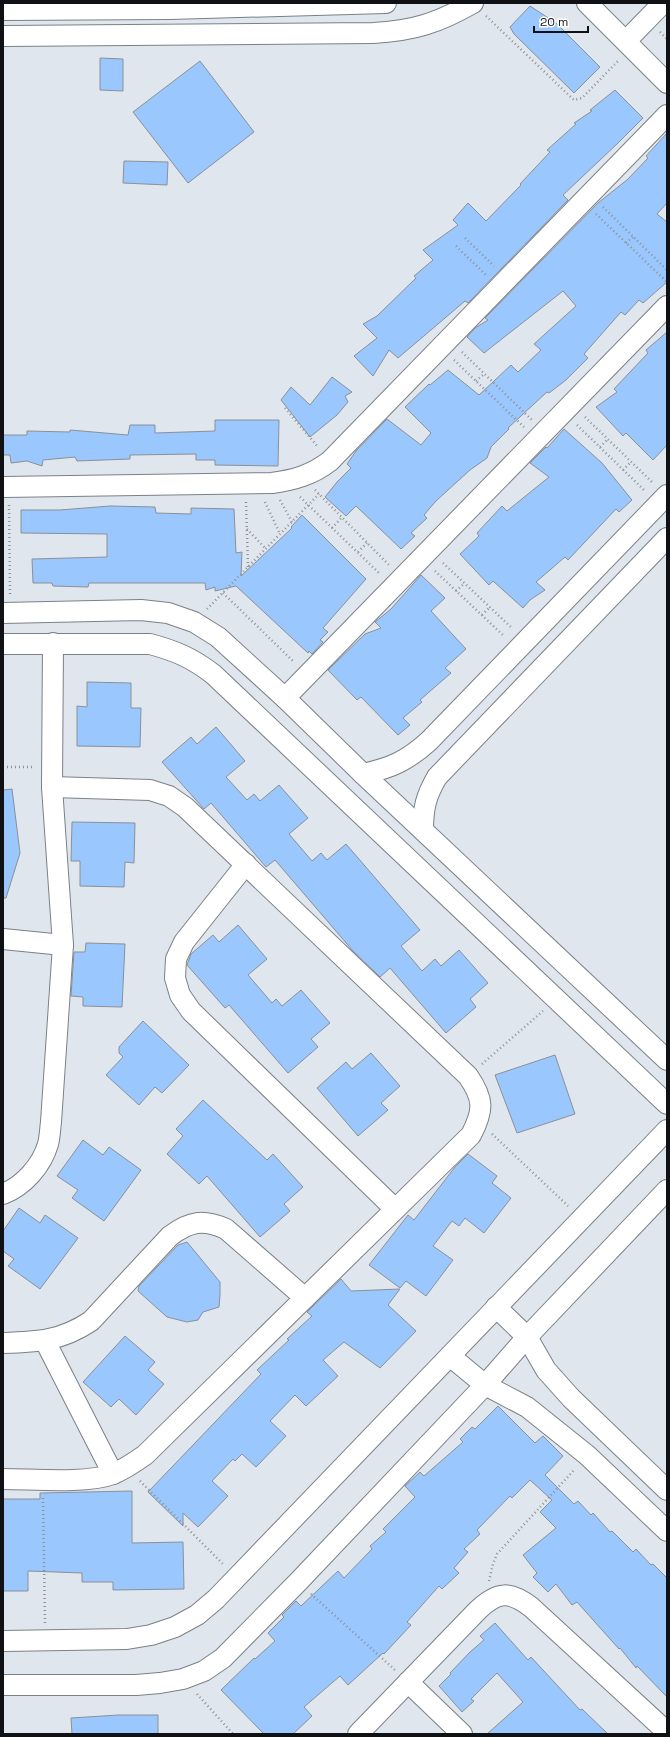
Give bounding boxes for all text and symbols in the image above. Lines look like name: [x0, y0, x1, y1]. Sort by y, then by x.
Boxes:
scale bar: [534, 8, 588, 34]
text: 20 m: [540, 14, 568, 30]

